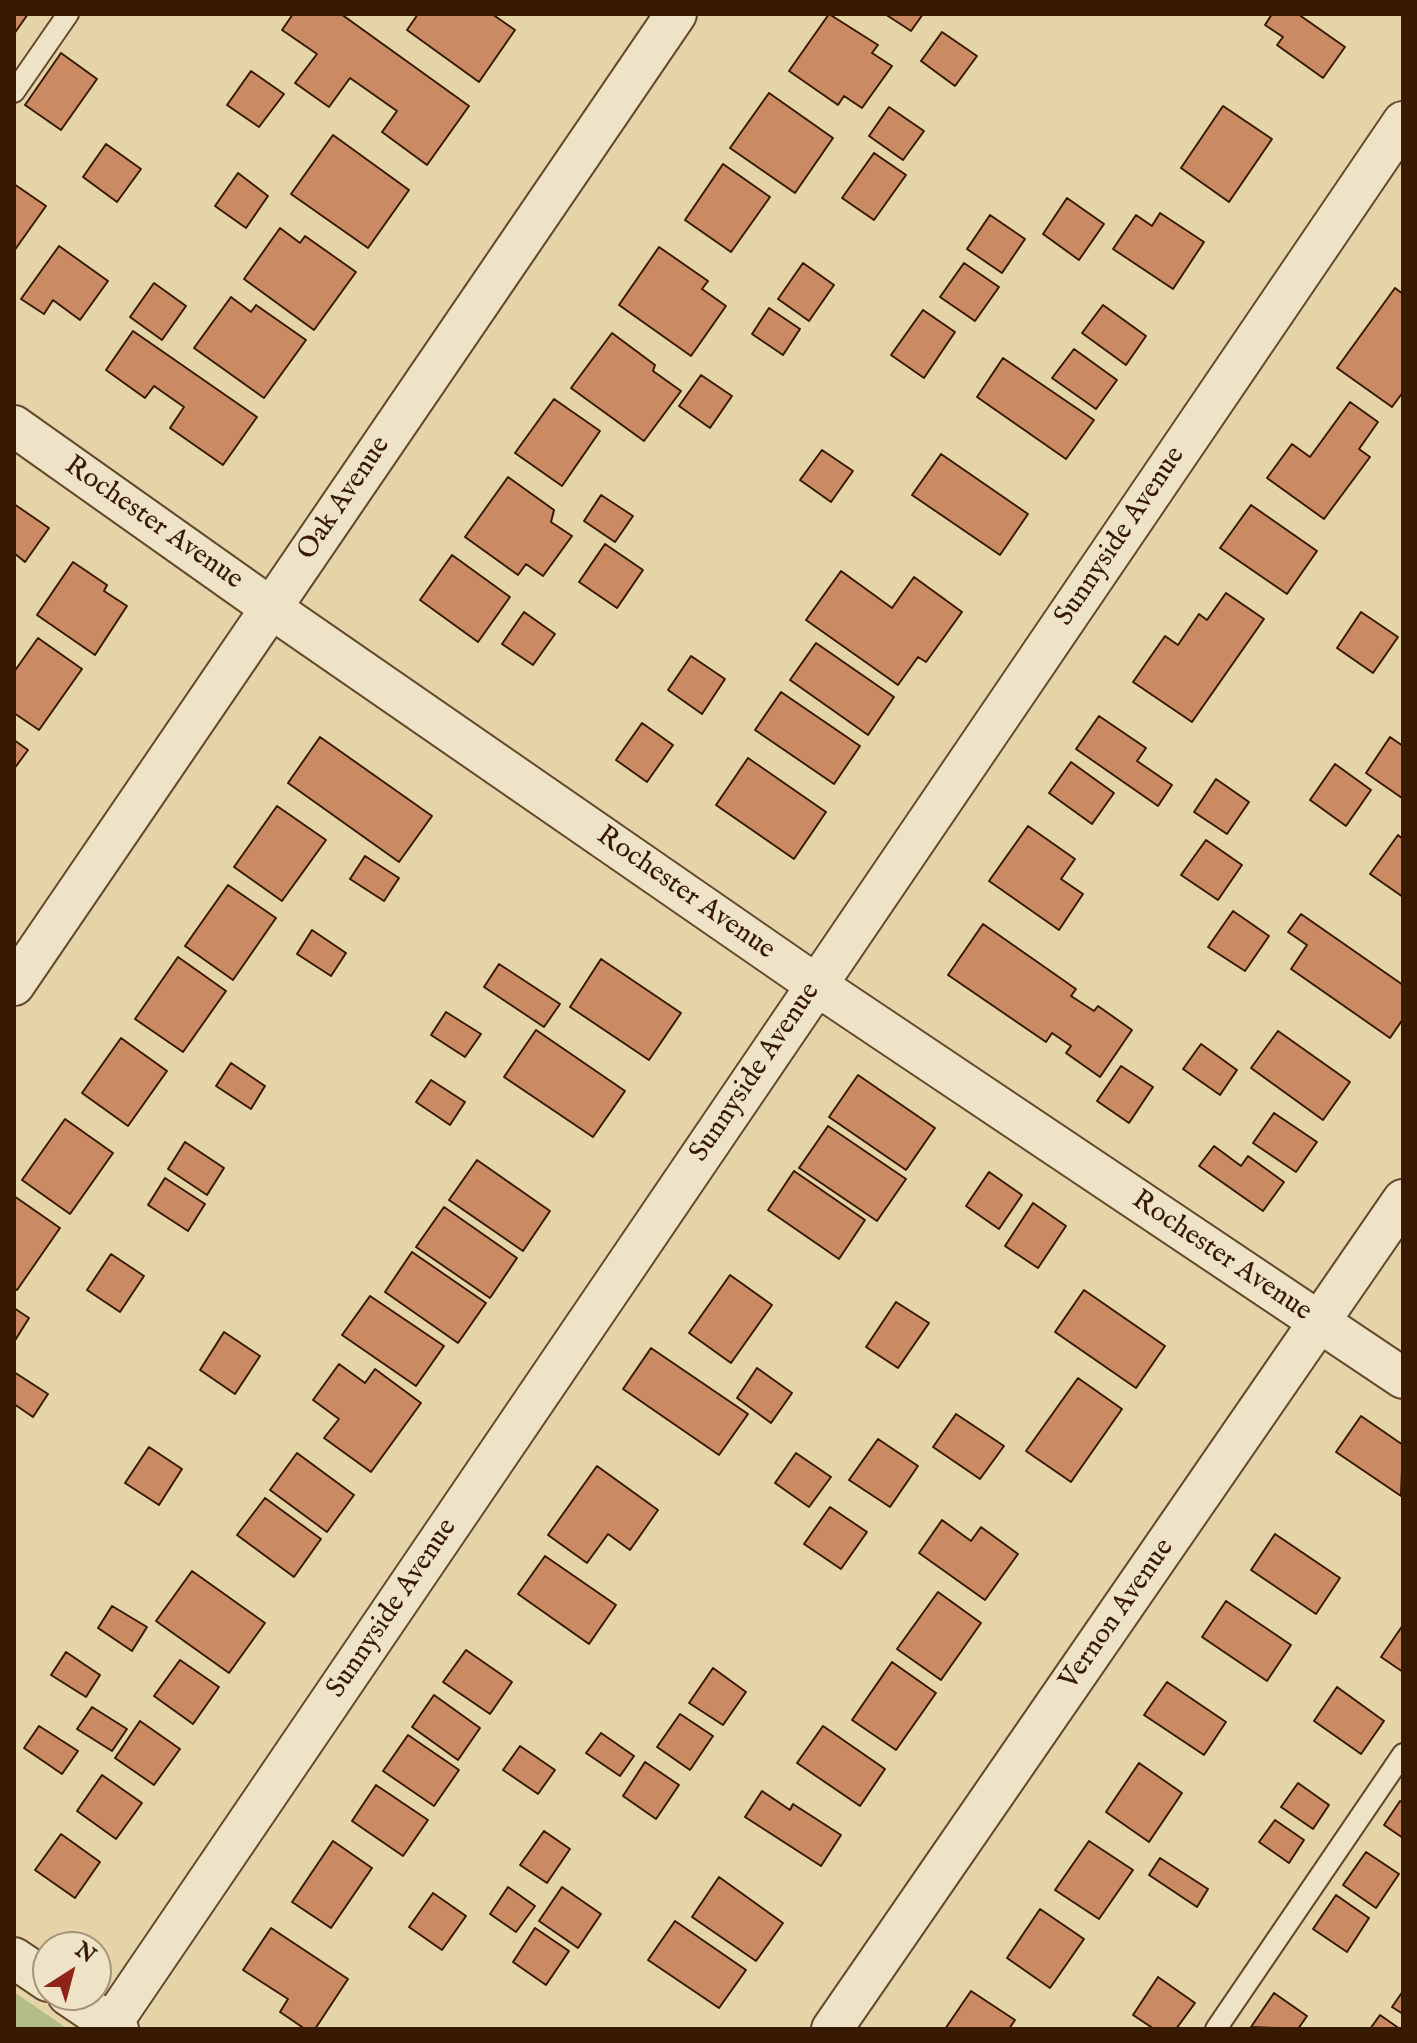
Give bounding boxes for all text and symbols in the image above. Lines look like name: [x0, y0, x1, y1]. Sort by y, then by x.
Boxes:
street label: Oak Avenue: [291, 431, 399, 567]
street label: Sunnyside Avenue: [1049, 441, 1193, 633]
street label: Rochester Avenue: [57, 450, 249, 598]
street label: Rochester Avenue: [589, 820, 781, 968]
street label: Sunnyside Avenue: [684, 977, 828, 1169]
street label: Rochester Avenue: [1124, 1184, 1318, 1330]
street label: Sunnyside Avenue: [321, 1513, 465, 1705]
street label: Vernon Avenue: [1054, 1533, 1182, 1697]
north arrow: [32, 1931, 112, 2011]
text: N: [69, 1936, 101, 1970]

